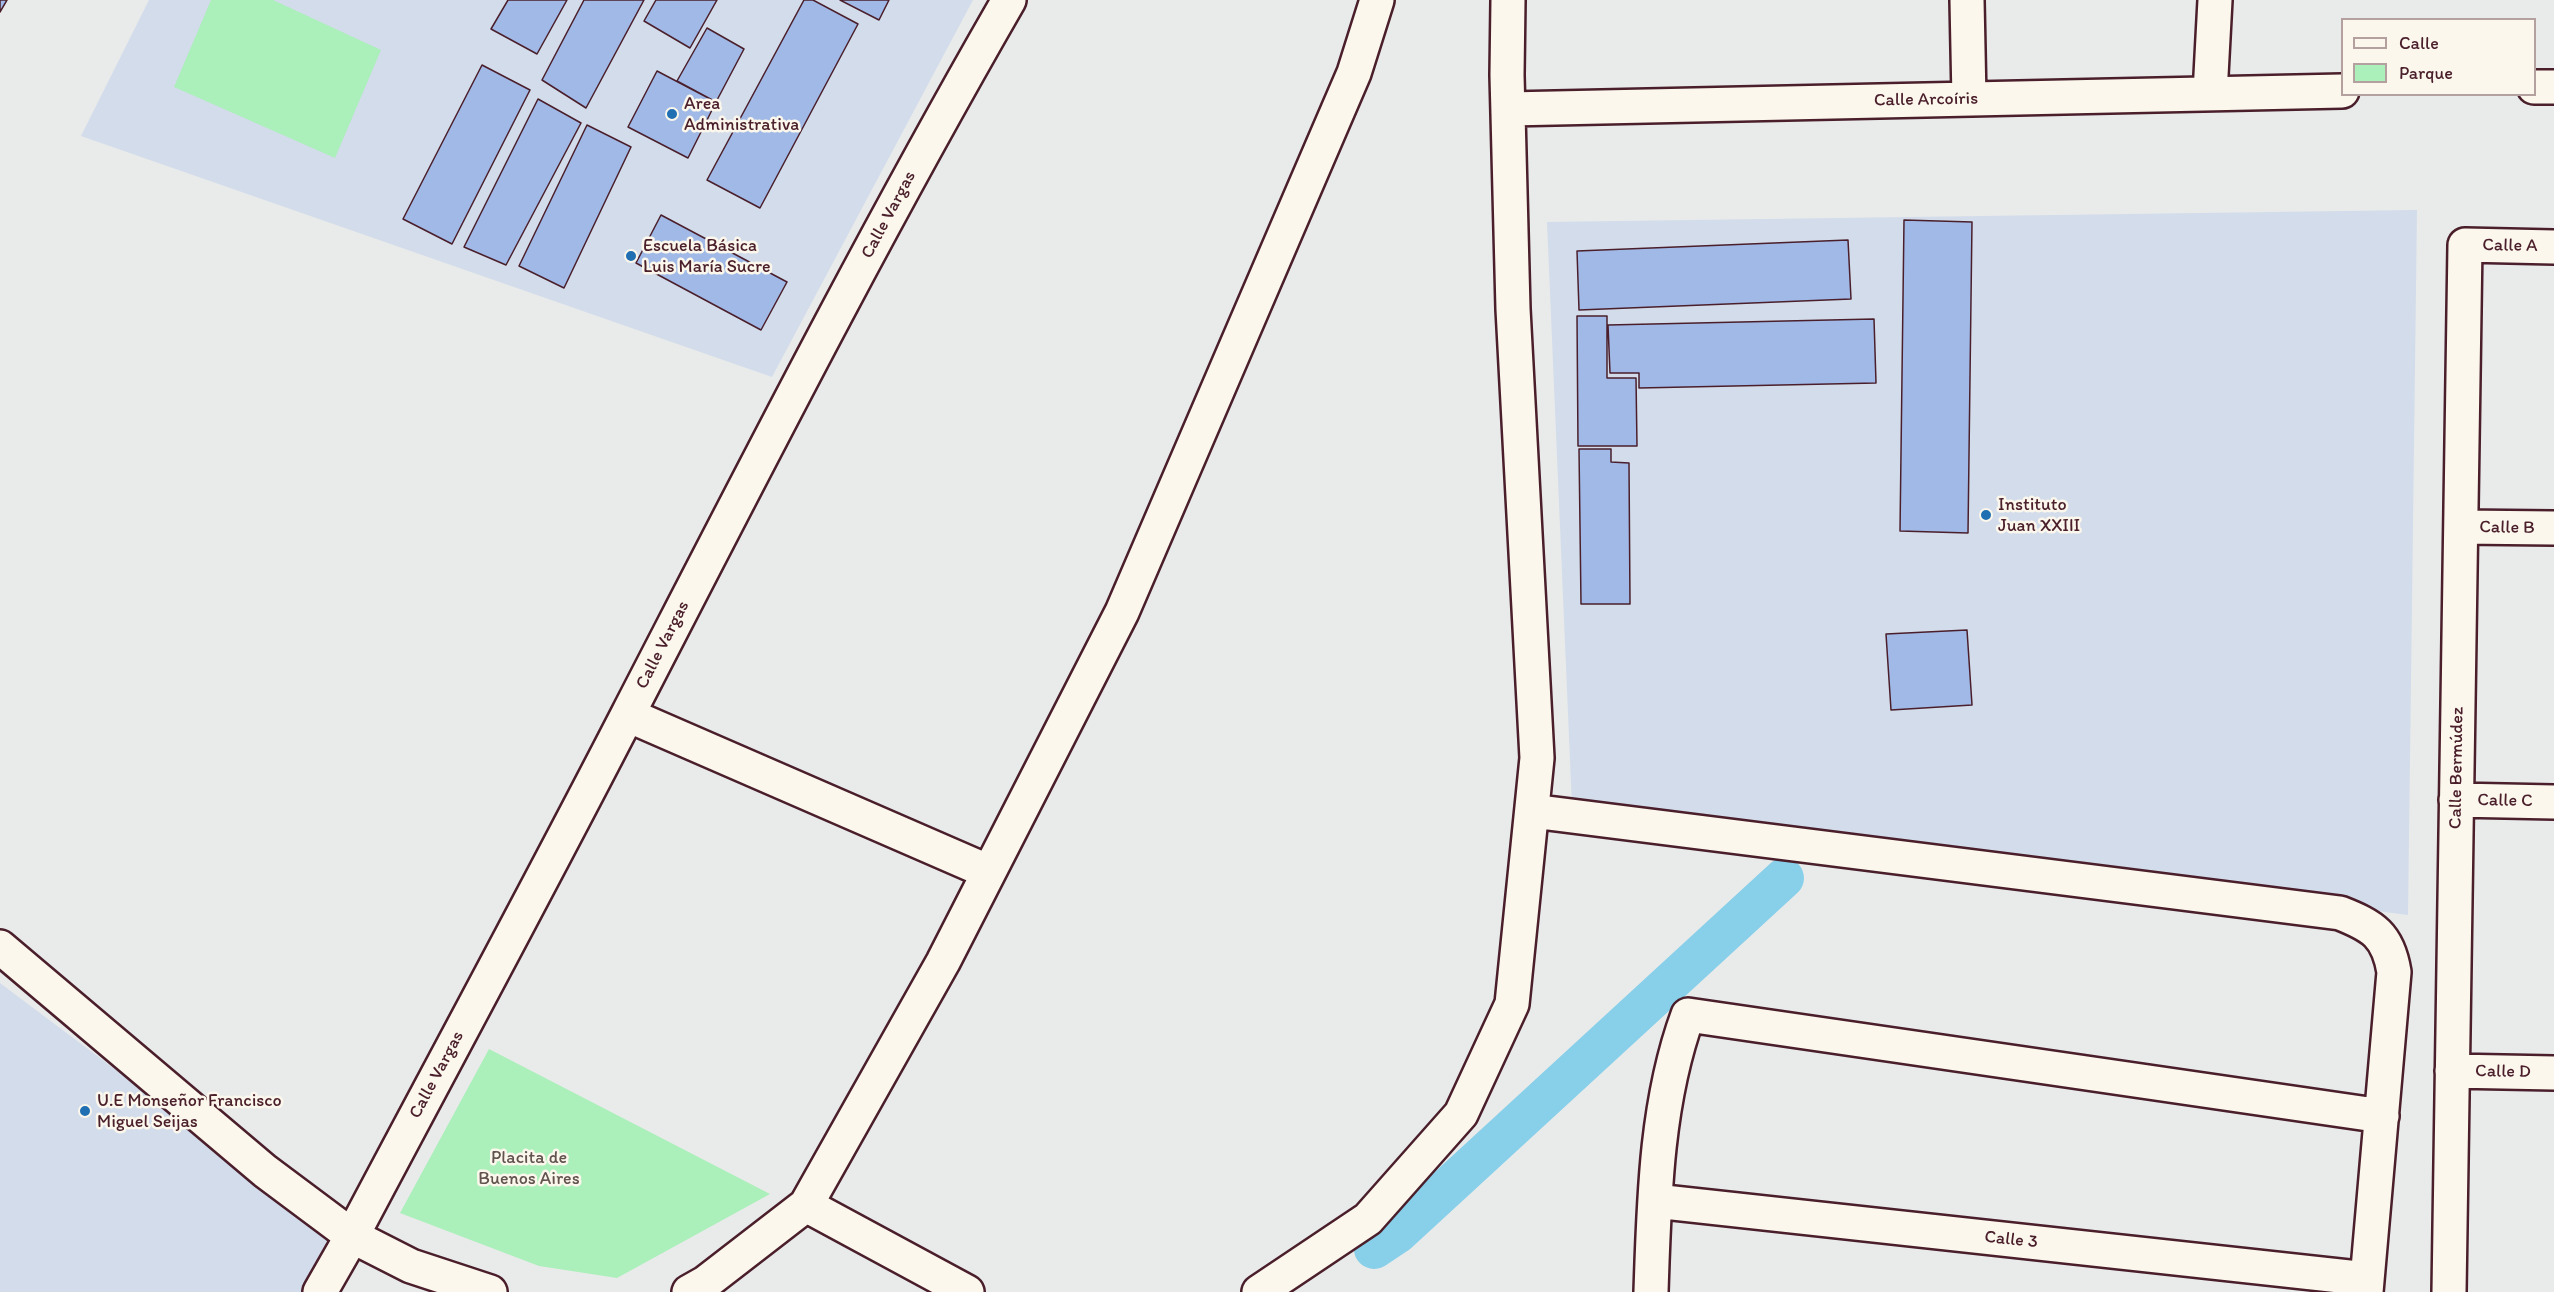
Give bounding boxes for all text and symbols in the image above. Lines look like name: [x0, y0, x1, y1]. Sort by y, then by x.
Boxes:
legend: [2341, 18, 2536, 96]
text: Calle: [2399, 32, 2439, 54]
text: Parque: [2399, 62, 2453, 84]
street label: Calle Arcoíris: [1874, 88, 1978, 112]
place label: Area Administrativa: [684, 93, 799, 136]
marker: Area Administrativa: [665, 107, 679, 121]
street label: Calle Vargas: [857, 167, 921, 263]
place label: Escuela Básica Luis María Sucre: [643, 235, 771, 278]
street label: Calle A: [2482, 235, 2538, 257]
marker: Escuela Básica Luis María Sucre: [624, 249, 638, 263]
place label: Instituto Juan XXIII: [1998, 494, 2080, 536]
marker: Instituto Juan XXIII: [1979, 508, 1993, 522]
street label: Calle B: [2479, 517, 2535, 539]
street label: Calle Vargas: [632, 597, 694, 693]
street label: Calle Bermúdez: [2445, 707, 2469, 829]
street label: Calle C: [2477, 790, 2533, 812]
street label: Calle Vargas: [405, 1027, 469, 1123]
street label: Calle D: [2475, 1061, 2531, 1083]
place label: U.E Monseñor Francisco Miguel Seijas: [97, 1090, 282, 1132]
marker: U.E Monseñor Francisco Miguel Seijas: [78, 1104, 92, 1118]
park label: Placita de Buenos Aires: [478, 1147, 580, 1190]
street label: Calle 3: [1983, 1226, 2039, 1254]

